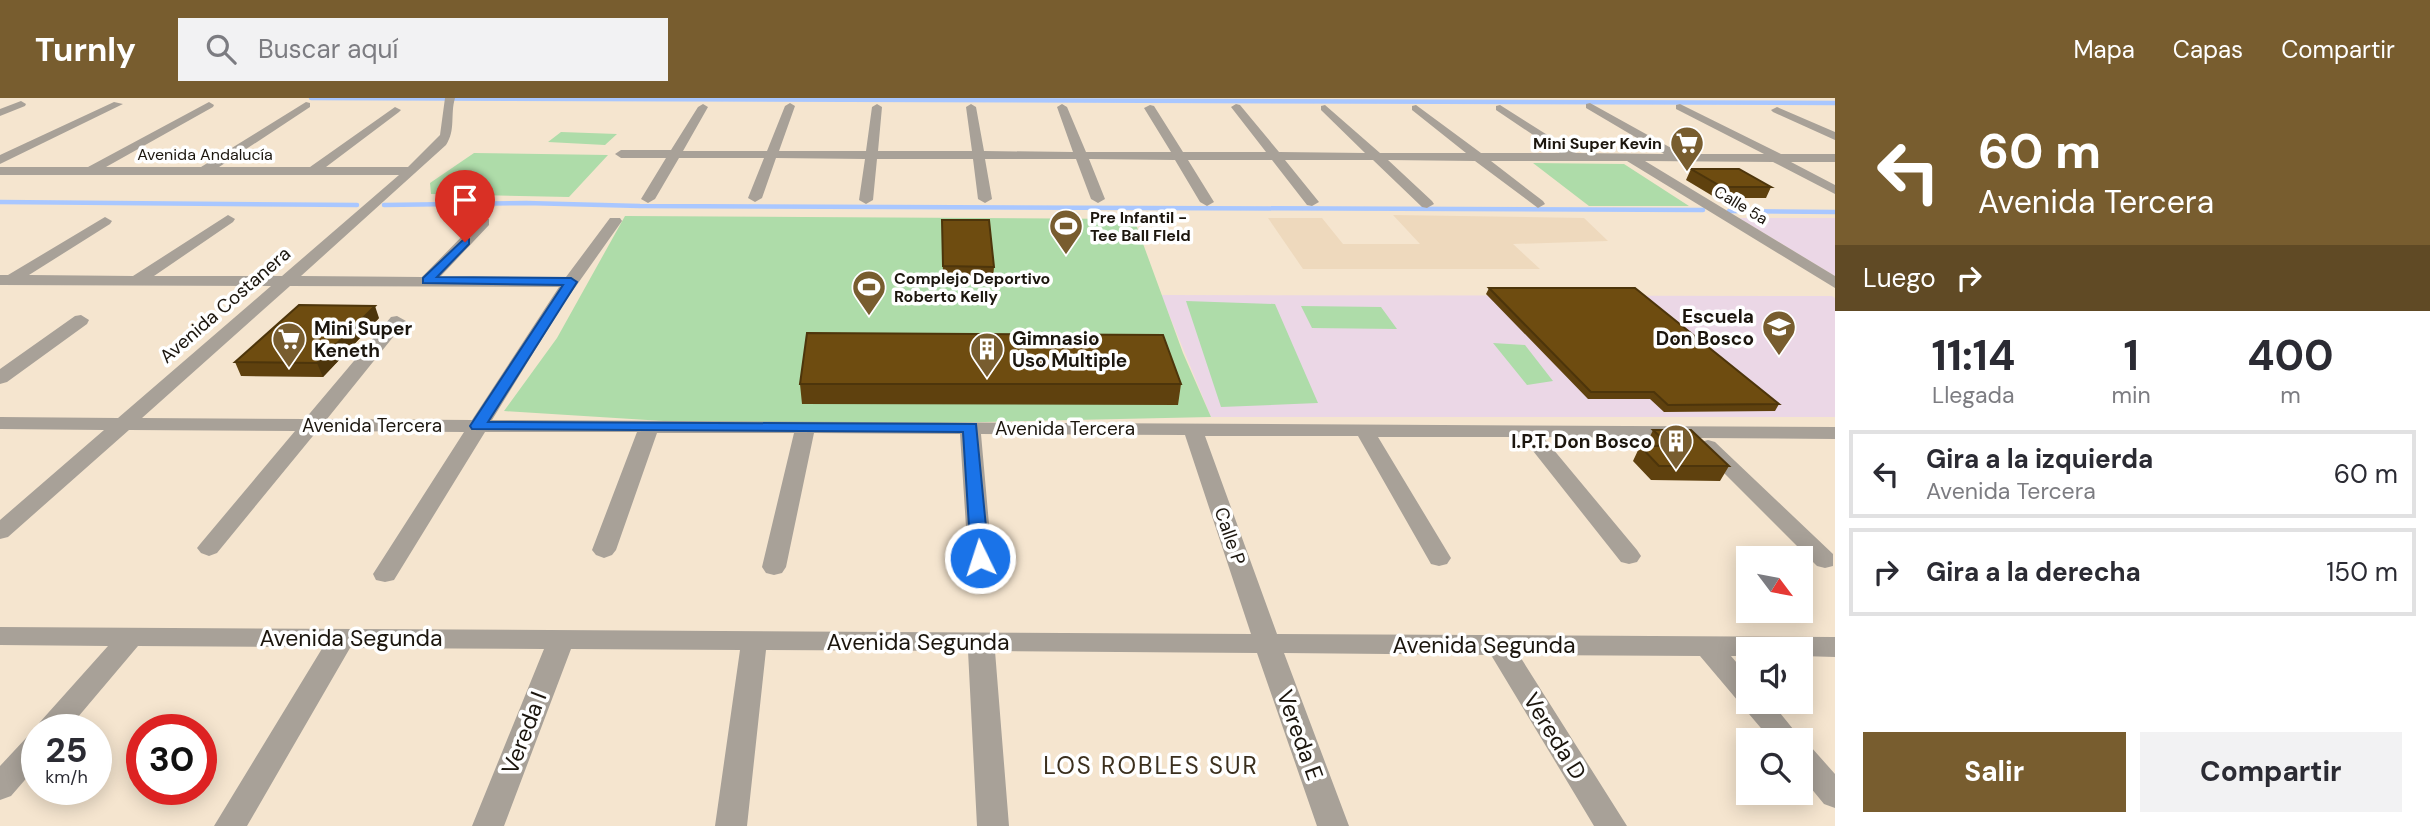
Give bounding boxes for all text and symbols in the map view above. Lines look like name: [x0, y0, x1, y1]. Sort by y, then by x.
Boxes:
search box: [178, 18, 668, 81]
text: Turnly: [35, 28, 136, 71]
icon: search: [202, 30, 240, 68]
text: Buscar aquí: [258, 32, 398, 66]
text: Mapa: [2073, 34, 2135, 65]
text: Capas: [2173, 34, 2243, 65]
text: Compartir: [2281, 34, 2395, 65]
text: 60 m: [1978, 119, 2101, 183]
supermarket icon: Mini Super Kevin: [1668, 124, 1706, 173]
icon: left: [1863, 126, 1954, 217]
place label: Mini Super Kevin: [1533, 133, 1662, 154]
street label: Avenida Andalucía: [137, 144, 273, 165]
pin: [435, 170, 495, 242]
icon: arrive: [446, 181, 484, 219]
street label: Calle 5a: [1710, 181, 1772, 229]
text: Avenida Tercera: [1978, 181, 2214, 223]
sports icon: Pre Infantil - Tee Ball FIeld: [1047, 207, 1085, 256]
place label: Pre Infantil - Tee Ball FIeld: [1090, 207, 1191, 246]
street label: Avenida Costanera: [154, 241, 296, 369]
icon: right: [1950, 259, 1988, 297]
text: Luego: [1863, 261, 1936, 295]
sports icon: Complejo Deportivo Roberto Kelly: [850, 268, 888, 317]
place label: Complejo Deportivo Roberto Kelly: [894, 268, 1050, 307]
place label: Escuela Don Bosco: [1656, 304, 1754, 351]
school or university icon: Escuela Don Bosco: [1760, 308, 1798, 357]
place label: Mini Super Keneth: [314, 316, 412, 363]
supermarket icon: Mini Super Keneth: [270, 320, 308, 369]
place label: Gimnasio Uso Multiple: [1012, 326, 1127, 373]
text: 11:14: [1931, 328, 2015, 383]
text: 1: [2124, 328, 2139, 383]
text: 400: [2247, 328, 2334, 383]
building icon: Gimnasio Uso Multiple: [968, 330, 1006, 379]
text: Llegada: [1932, 380, 2015, 410]
text: min: [2112, 380, 2151, 410]
text: m: [2280, 380, 2301, 410]
street label: Avenida Tercera: [302, 413, 442, 438]
street label: Avenida Tercera: [995, 416, 1135, 441]
building icon: I.P.T. Don Bosco: [1657, 422, 1695, 471]
place label: I.P.T. Don Bosco: [1511, 429, 1652, 454]
text: Gira a la izquierda: [1926, 442, 2153, 476]
icon: left: [1867, 455, 1905, 493]
text: 60 m: [2334, 457, 2398, 491]
text: Avenida Tercera: [1926, 476, 2096, 506]
street label: Calle P: [1209, 504, 1251, 568]
position arrow: [943, 521, 1017, 595]
north arrow: [1736, 546, 1813, 623]
map controls: [1736, 546, 1813, 805]
icon: right: [1867, 553, 1905, 591]
text: Gira a la derecha: [1926, 555, 2141, 589]
text: 150 m: [2326, 555, 2398, 589]
street label: Avenida Segunda: [260, 623, 442, 653]
street label: Avenida Segunda: [827, 627, 1009, 657]
street label: Avenida Segunda: [1393, 630, 1575, 660]
button: sound: [1736, 637, 1813, 714]
street label: Vereda E: [1270, 686, 1330, 784]
street label: Vereda I: [494, 687, 554, 779]
street label: Vereda D: [1517, 687, 1593, 785]
speed limit sign: 30: [126, 714, 217, 805]
text: 25: [46, 727, 87, 773]
button: search: [1736, 728, 1813, 805]
button: Salir: [1863, 732, 2126, 812]
button: Compartir: [2140, 732, 2402, 812]
district label: LOS ROBLES SUR: [1043, 750, 1259, 781]
text: km/h: [45, 765, 88, 789]

